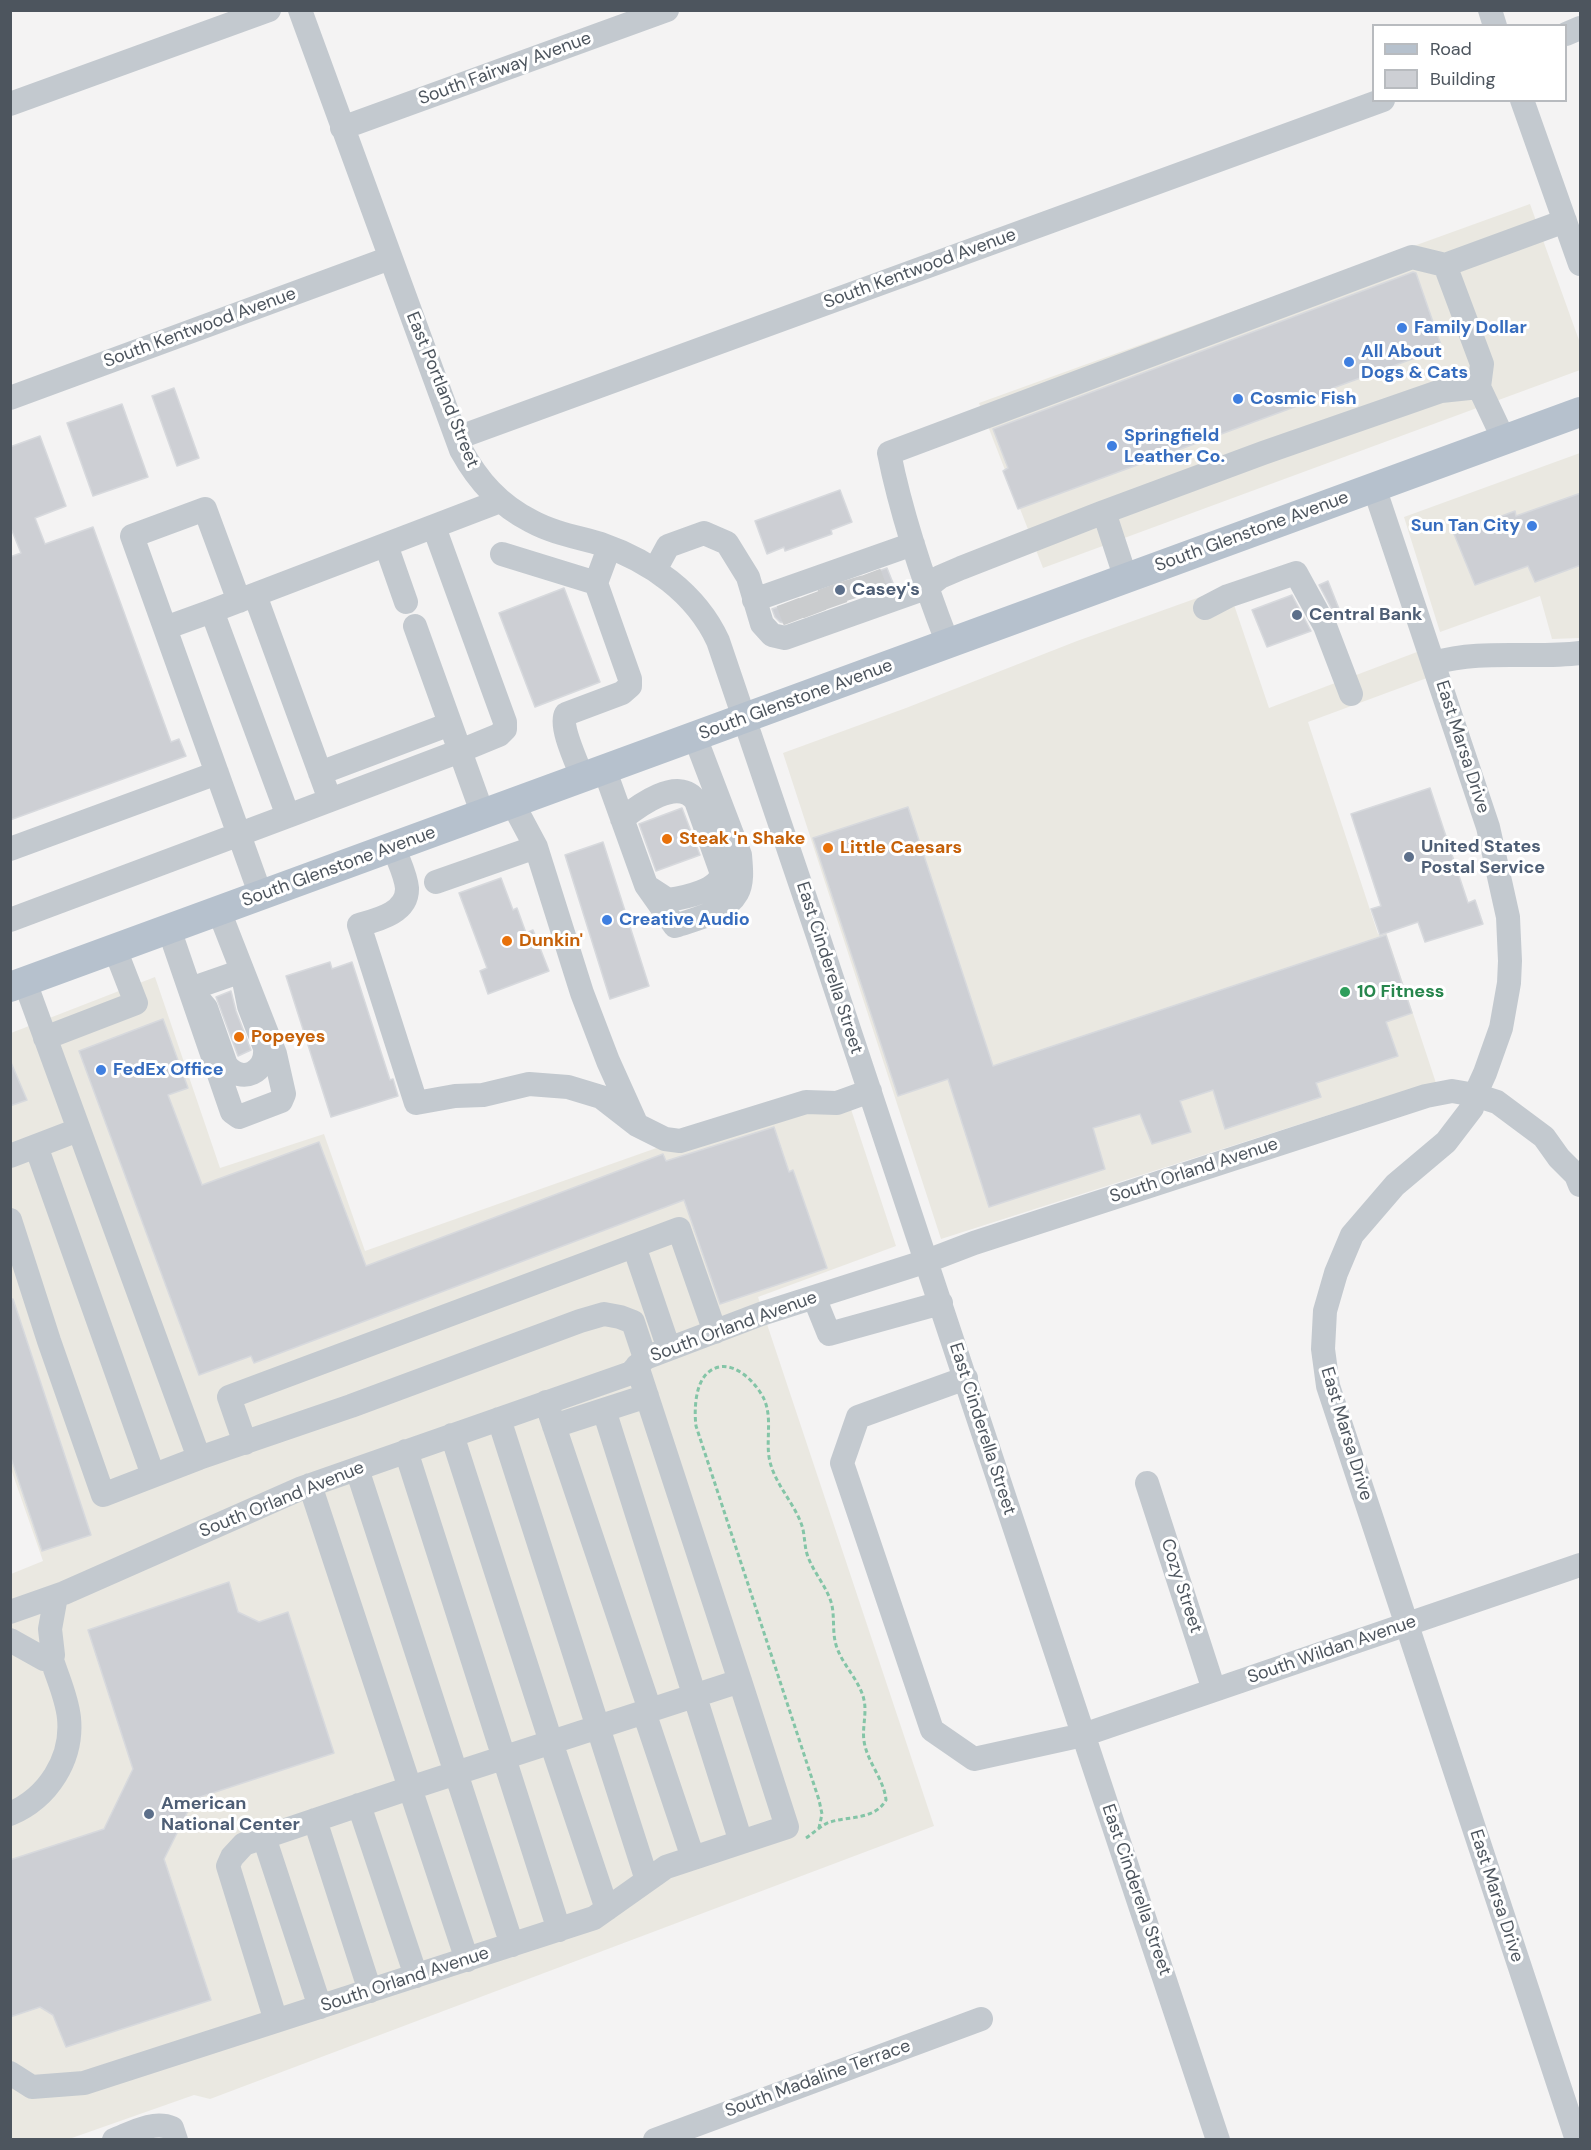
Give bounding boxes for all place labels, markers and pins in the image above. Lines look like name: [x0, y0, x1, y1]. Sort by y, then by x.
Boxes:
place label: Family Dollar: [1414, 317, 1527, 339]
marker: Family Dollar: [1395, 321, 1409, 335]
place label: All About Dogs & Cats: [1361, 341, 1468, 384]
marker: All About Dogs & Cats: [1342, 355, 1356, 369]
place label: Cosmic Fish: [1250, 388, 1357, 410]
marker: Cosmic Fish: [1231, 392, 1245, 406]
place label: Springfield Leather Co.: [1124, 425, 1225, 468]
marker: Springfield Leather Co.: [1105, 439, 1119, 453]
place label: Sun Tan City: [1411, 515, 1520, 537]
marker: Sun Tan City: [1525, 519, 1539, 533]
place label: Casey's: [852, 579, 920, 601]
marker: Casey's: [833, 583, 847, 597]
place label: Central Bank: [1309, 604, 1423, 626]
marker: Central Bank: [1290, 608, 1304, 622]
place label: Steak 'n Shake: [679, 828, 805, 850]
marker: Steak 'n Shake: [660, 832, 674, 846]
place label: United States Postal Service: [1421, 836, 1545, 878]
place label: Little Caesars: [840, 837, 962, 859]
marker: Little Caesars: [821, 841, 835, 855]
marker: United States Postal Service: [1402, 850, 1416, 864]
place label: Creative Audio: [619, 909, 750, 931]
marker: Creative Audio: [600, 913, 614, 927]
place label: Dunkin': [519, 930, 583, 952]
marker: Dunkin': [500, 934, 514, 948]
place label: 10 Fitness: [1357, 981, 1444, 1003]
marker: 10 Fitness: [1338, 985, 1352, 999]
place label: Popeyes: [251, 1026, 325, 1048]
marker: Popeyes: [232, 1030, 246, 1044]
place label: FedEx Office: [113, 1059, 224, 1081]
marker: FedEx Office: [94, 1063, 108, 1077]
place label: American National Center: [161, 1793, 300, 1836]
marker: American National Center: [142, 1807, 156, 1821]

